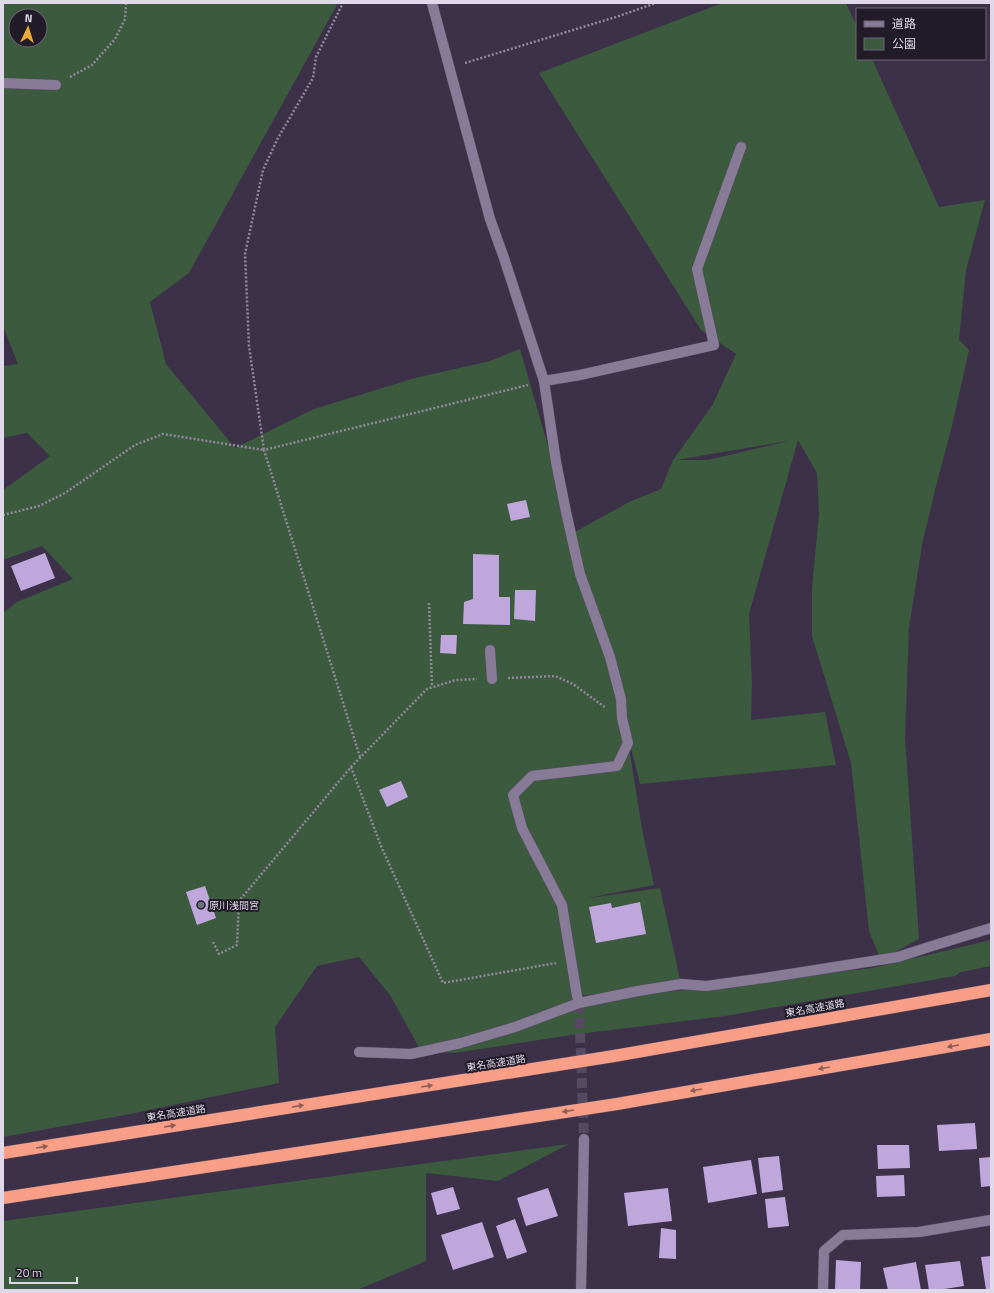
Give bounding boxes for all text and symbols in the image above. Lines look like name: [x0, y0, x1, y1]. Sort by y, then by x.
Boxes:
north arrow: [8, 8, 48, 48]
legend: [856, 8, 986, 60]
text: N: [24, 10, 33, 26]
text: 道路: [892, 14, 916, 33]
text: 公園: [892, 34, 916, 53]
place label: 原川浅間宮: [209, 898, 259, 913]
marker: 原川浅間宮: [196, 900, 206, 910]
street label: 東名高速道路: [784, 995, 846, 1021]
one-way arrow: [946, 1043, 959, 1049]
street label: 東名高速道路: [465, 1051, 527, 1075]
one-way arrow: [818, 1065, 831, 1071]
one-way arrow: [421, 1083, 433, 1089]
one-way arrow: [690, 1087, 703, 1093]
street label: 東名高速道路: [145, 1101, 207, 1125]
one-way arrow: [292, 1103, 304, 1109]
one-way arrow: [562, 1108, 574, 1114]
one-way arrow: [164, 1123, 176, 1129]
one-way arrow: [35, 1144, 48, 1150]
scale bar: [10, 1259, 77, 1285]
text: 20 m: [16, 1263, 42, 1282]

